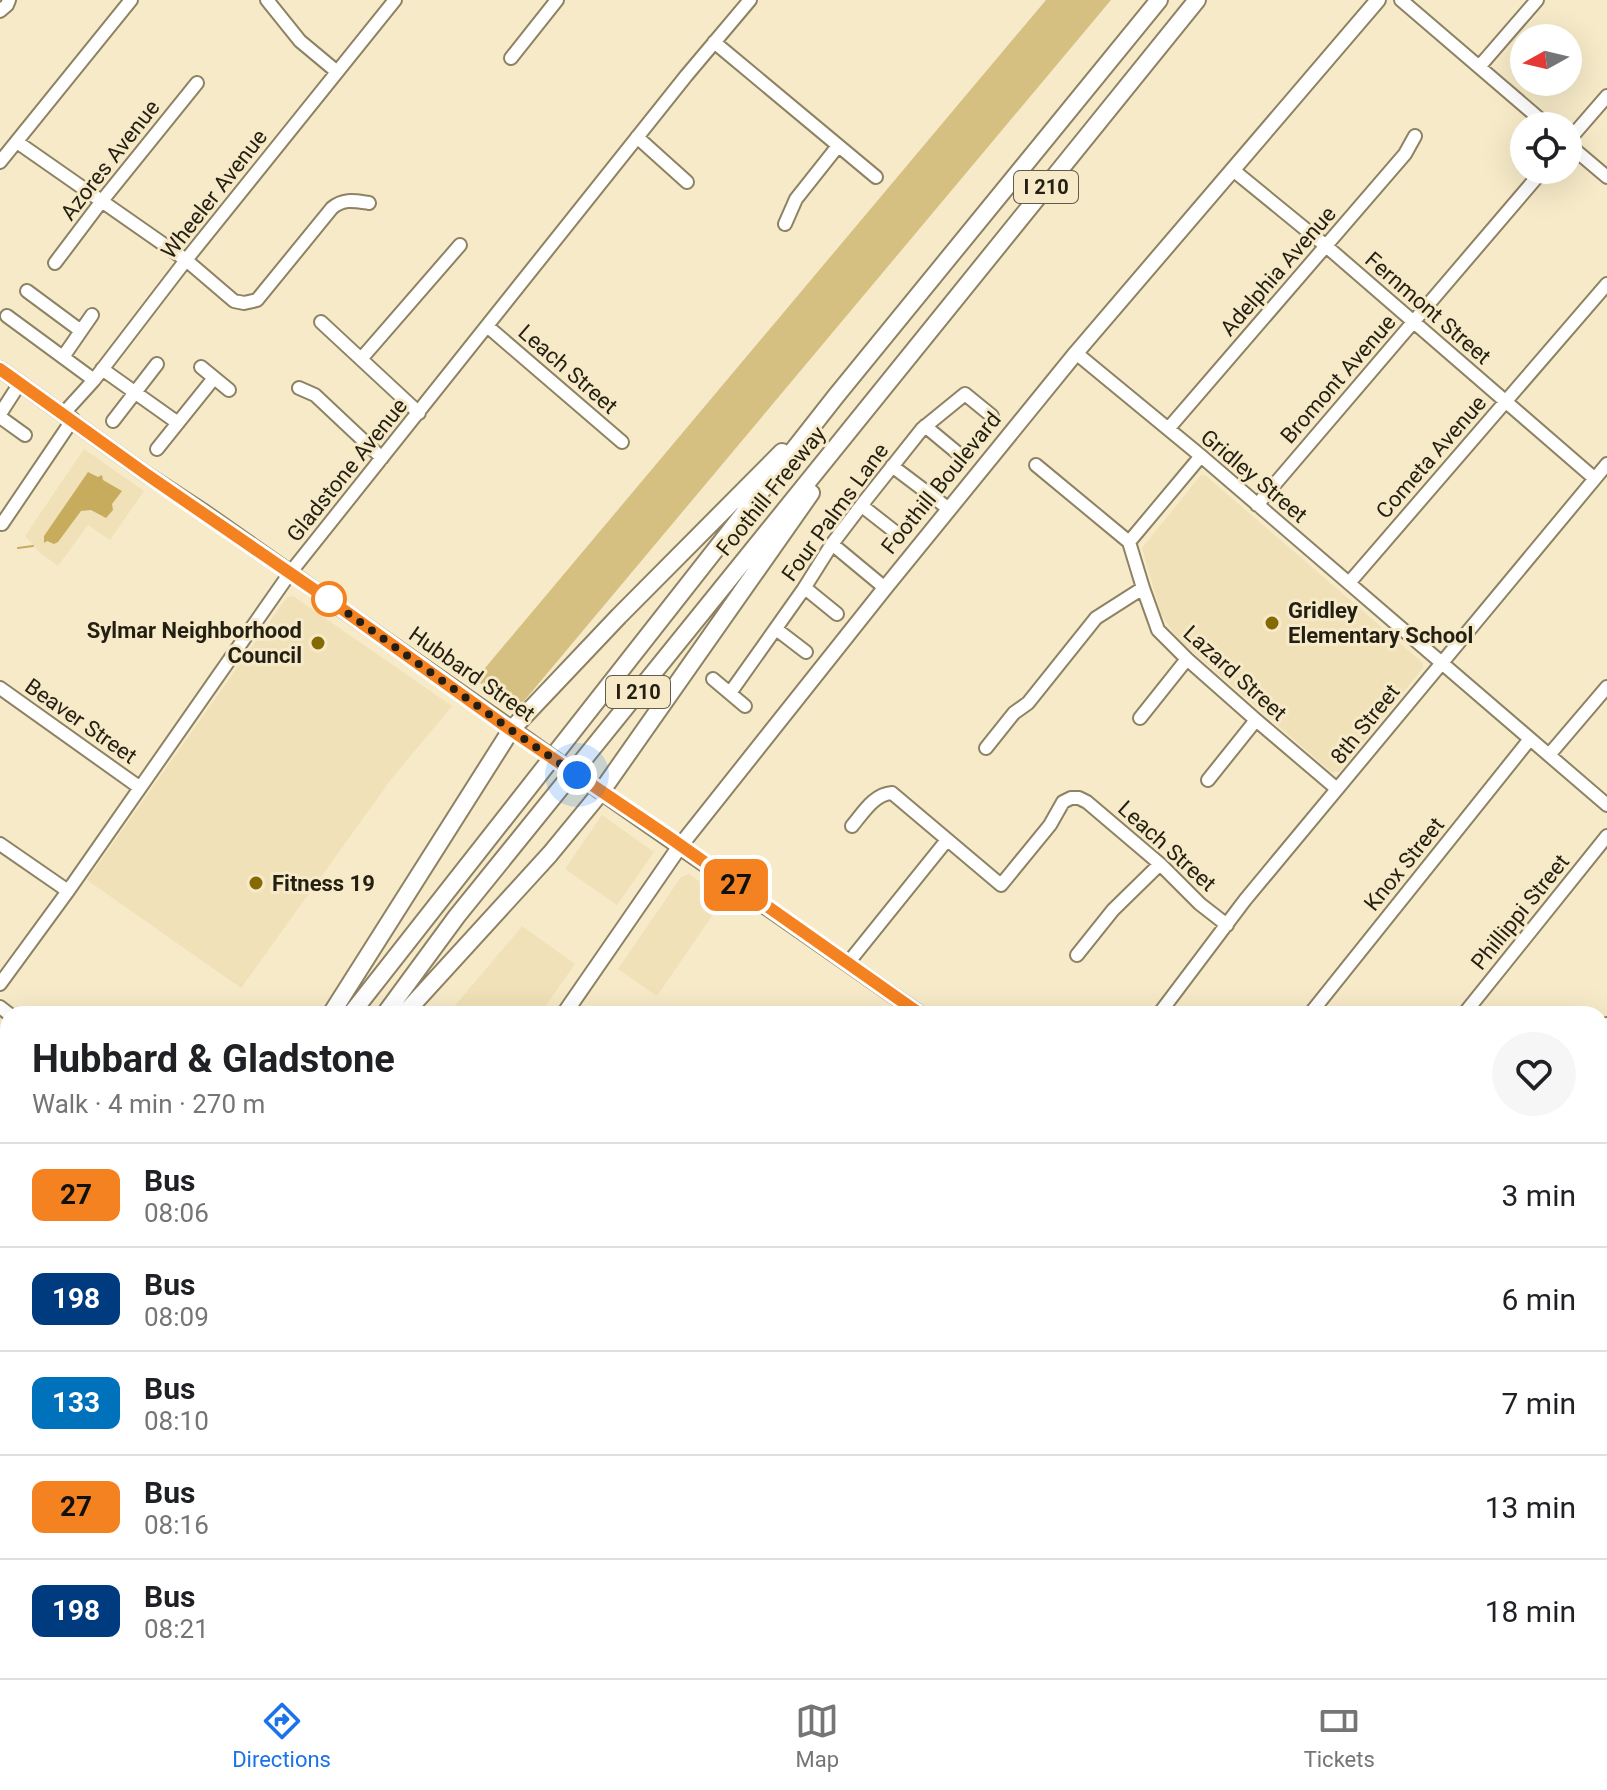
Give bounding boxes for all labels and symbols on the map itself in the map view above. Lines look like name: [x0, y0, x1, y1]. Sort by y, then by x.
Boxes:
north arrow: [1510, 24, 1582, 96]
street label: Azores Avenue: [55, 95, 165, 225]
street label: Wheeler Avenue: [156, 125, 272, 263]
road number: I 210: [1014, 171, 1078, 203]
street label: Adelphia Avenue: [1215, 201, 1341, 341]
street label: Fernmont Street: [1360, 247, 1496, 369]
street label: Bromont Avenue: [1275, 310, 1401, 448]
street label: Leach Street: [514, 319, 622, 419]
street label: Cometa Avenue: [1371, 391, 1491, 523]
street label: Gladstone Avenue: [282, 393, 412, 547]
street label: Foothill Boulevard: [876, 407, 1006, 559]
street label: Foothill Freeway: [711, 421, 831, 561]
street label: Gridley Street: [1196, 424, 1312, 528]
street label: Four Palms Lane: [777, 438, 893, 586]
unlabelled marker: [312, 582, 346, 616]
place label: Gridley Elementary School: [1288, 598, 1473, 648]
marker: Gridley Elementary School: [1263, 614, 1281, 632]
place label: Sylmar Neighborhood Council: [87, 618, 302, 668]
street label: Lazard Street: [1178, 620, 1292, 726]
street label: Hubbard Street: [404, 621, 540, 727]
marker: Sylmar Neighborhood Council: [309, 634, 327, 652]
street label: Beaver Street: [20, 673, 142, 769]
road number: I 210: [606, 676, 670, 708]
street label: 8th Street: [1325, 679, 1405, 769]
your location: [557, 755, 597, 795]
street label: Leach Street: [1113, 796, 1221, 896]
street label: Knox Street: [1359, 812, 1449, 916]
street label: Phillippi Street: [1466, 849, 1574, 975]
line badge: 27: [700, 859, 772, 911]
place label: Fitness 19: [272, 871, 375, 896]
marker: Fitness 19: [247, 874, 265, 892]

